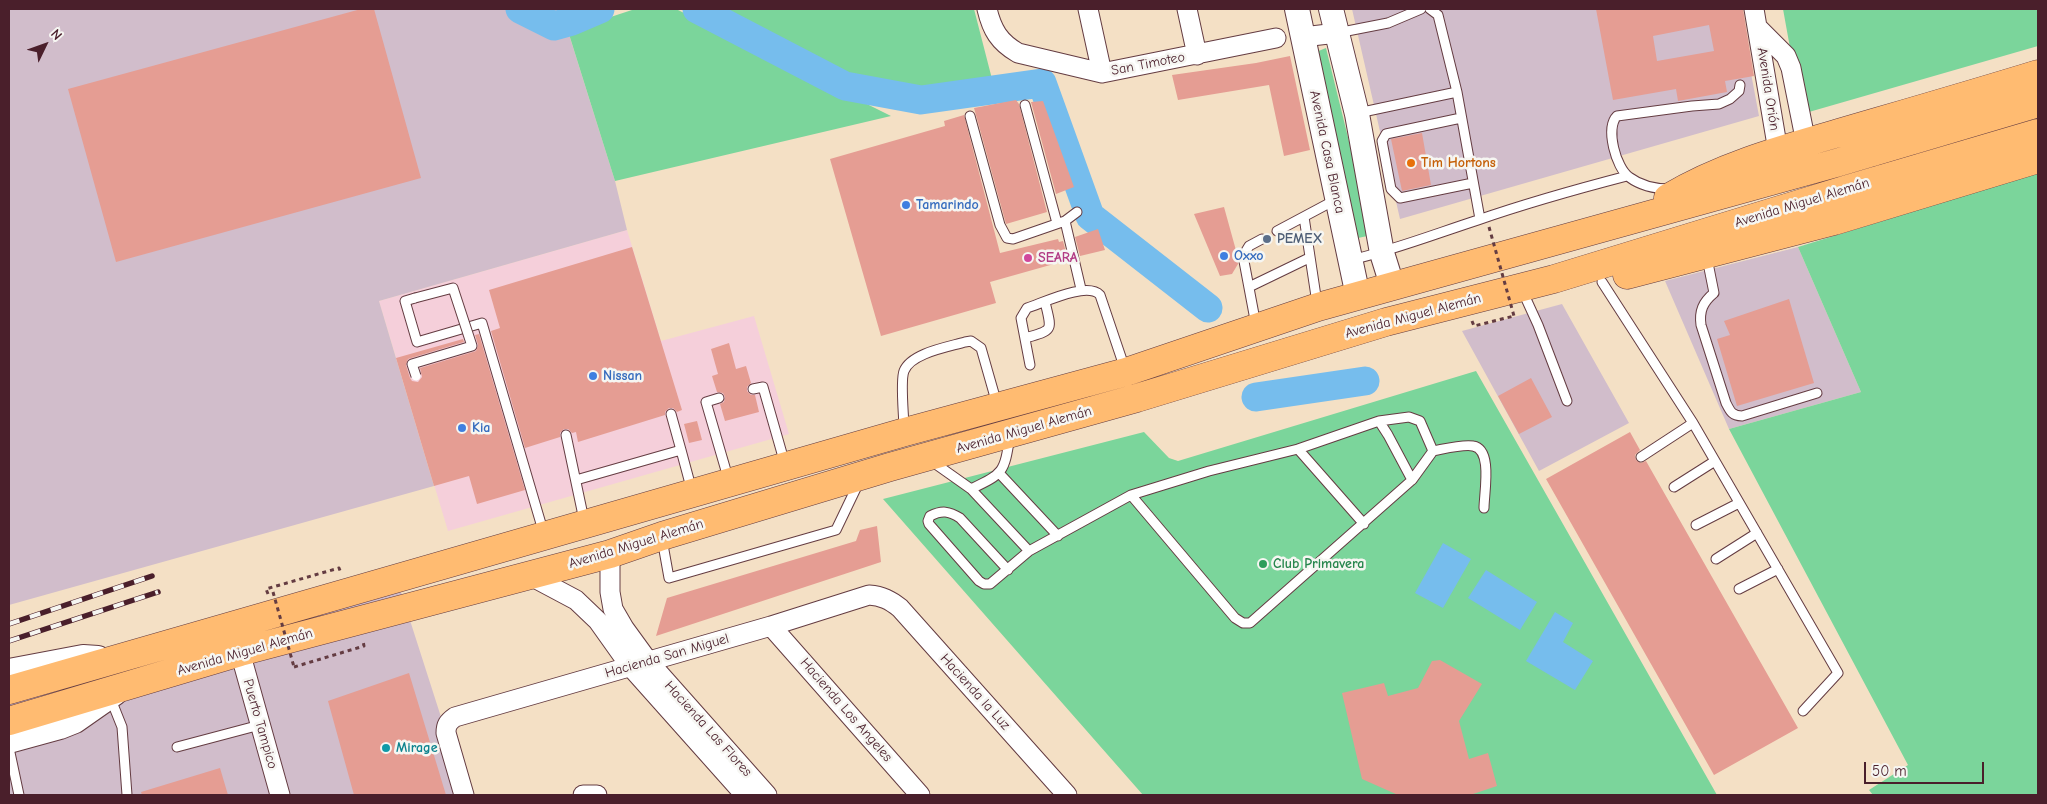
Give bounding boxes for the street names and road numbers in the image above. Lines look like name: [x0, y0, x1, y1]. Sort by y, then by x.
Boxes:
street label: Avenida Orión: [1753, 46, 1783, 132]
street label: San Timoteo: [1110, 49, 1186, 79]
street label: Avenida Casa Blanca: [1306, 89, 1348, 215]
street label: Avenida Miguel Alemán: [1733, 175, 1871, 231]
street label: Avenida Miguel Alemán: [1343, 290, 1483, 342]
street label: Avenida Miguel Alemán: [954, 403, 1094, 457]
street label: Avenida Miguel Alemán: [567, 516, 705, 572]
street label: Avenida Miguel Alemán: [175, 625, 315, 679]
street label: Hacienda San Miguel: [603, 630, 731, 682]
street label: Hacienda la Luz: [937, 651, 1013, 733]
street label: Hacienda Los Angeles: [796, 655, 896, 765]
street label: Puerto Tampico: [239, 677, 281, 771]
street label: Hacienda Las Flores: [661, 678, 755, 780]

